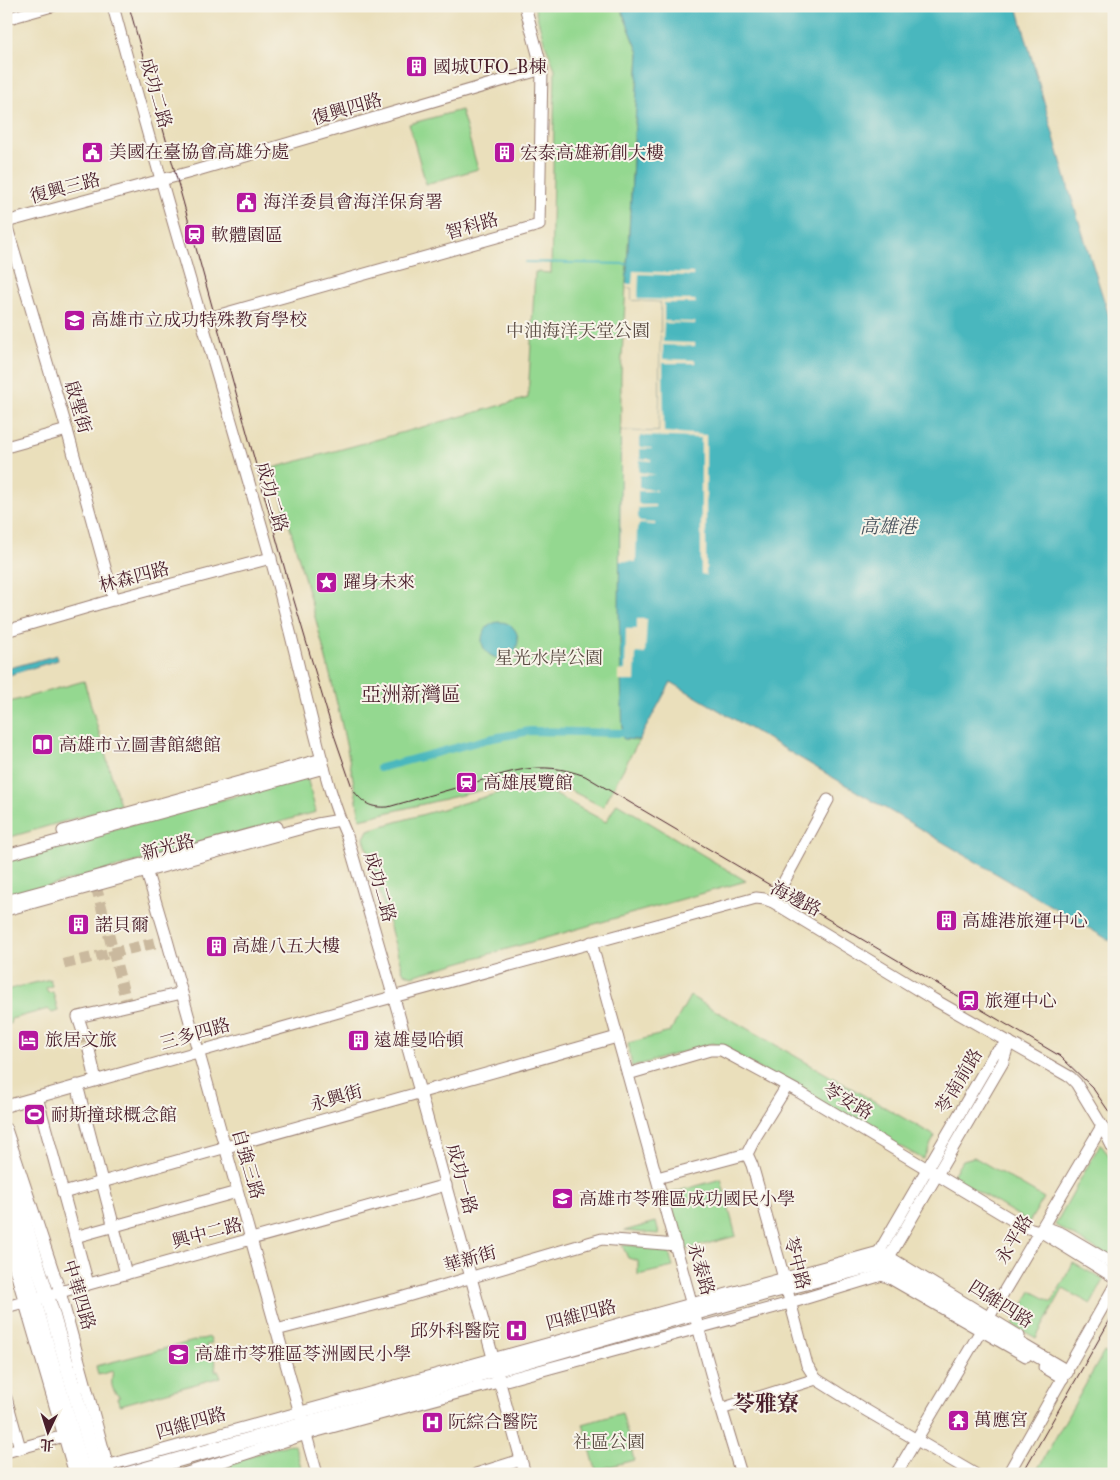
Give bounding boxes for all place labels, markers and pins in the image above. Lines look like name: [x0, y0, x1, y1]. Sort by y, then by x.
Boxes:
building icon: 國城UFO_B棟: [405, 55, 429, 79]
place label: 國城UFO_B棟: [433, 56, 546, 78]
public building icon: 美國在臺協會高雄分處: [81, 140, 105, 164]
place label: 美國在臺協會高雄分處: [109, 141, 289, 163]
building icon: 宏泰高雄新創大樓: [492, 141, 516, 165]
place label: 宏泰高雄新創大樓: [520, 142, 664, 164]
public building icon: 海洋委員會海洋保育署: [235, 190, 259, 214]
place label: 海洋委員會海洋保育署: [263, 191, 443, 213]
station icon: 軟體園區: [183, 223, 207, 247]
place label: 軟體園區: [211, 224, 283, 246]
school or university icon: 高雄市立成功特殊教育學校: [63, 308, 87, 332]
place label: 高雄市立成功特殊教育學校: [91, 309, 307, 331]
place icon: 躍身未來: [315, 570, 339, 594]
place label: 躍身未來: [343, 571, 415, 593]
library icon: 高雄市立圖書館總館: [31, 733, 55, 757]
place label: 高雄市立圖書館總館: [59, 734, 221, 756]
station icon: 高雄展覽館: [455, 771, 479, 795]
place label: 高雄展覽館: [483, 772, 573, 794]
building icon: 高雄港旅運中心: [934, 909, 958, 933]
place label: 高雄港旅運中心: [962, 910, 1088, 932]
building icon: 諾貝爾: [67, 913, 91, 937]
place label: 諾貝爾: [95, 914, 149, 936]
building icon: 高雄八五大樓: [204, 934, 228, 958]
place label: 高雄八五大樓: [232, 935, 340, 957]
station icon: 旅運中心: [957, 989, 981, 1013]
place label: 旅運中心: [985, 990, 1057, 1012]
hotel icon: 旅居文旅: [17, 1028, 41, 1052]
building icon: 遠雄曼哈頓: [346, 1028, 370, 1052]
place label: 旅居文旅: [45, 1029, 117, 1051]
place label: 遠雄曼哈頓: [374, 1029, 464, 1051]
sports icon: 耐斯撞球概念館: [23, 1103, 47, 1127]
place label: 耐斯撞球概念館: [51, 1104, 177, 1126]
school or university icon: 高雄市苓雅區成功國民小學: [551, 1187, 575, 1211]
place label: 高雄市苓雅區成功國民小學: [579, 1188, 795, 1210]
hospital icon: 邱外科醫院: [504, 1319, 528, 1343]
place label: 邱外科醫院: [410, 1320, 500, 1342]
school or university icon: 高雄市苓雅區苓洲國民小學: [167, 1342, 191, 1366]
place label: 高雄市苓雅區苓洲國民小學: [195, 1343, 411, 1365]
temple icon: 萬應宮: [946, 1408, 970, 1432]
place label: 萬應宮: [974, 1409, 1028, 1431]
hospital icon: 阮綜合醫院: [420, 1410, 444, 1434]
place label: 阮綜合醫院: [448, 1411, 538, 1433]

